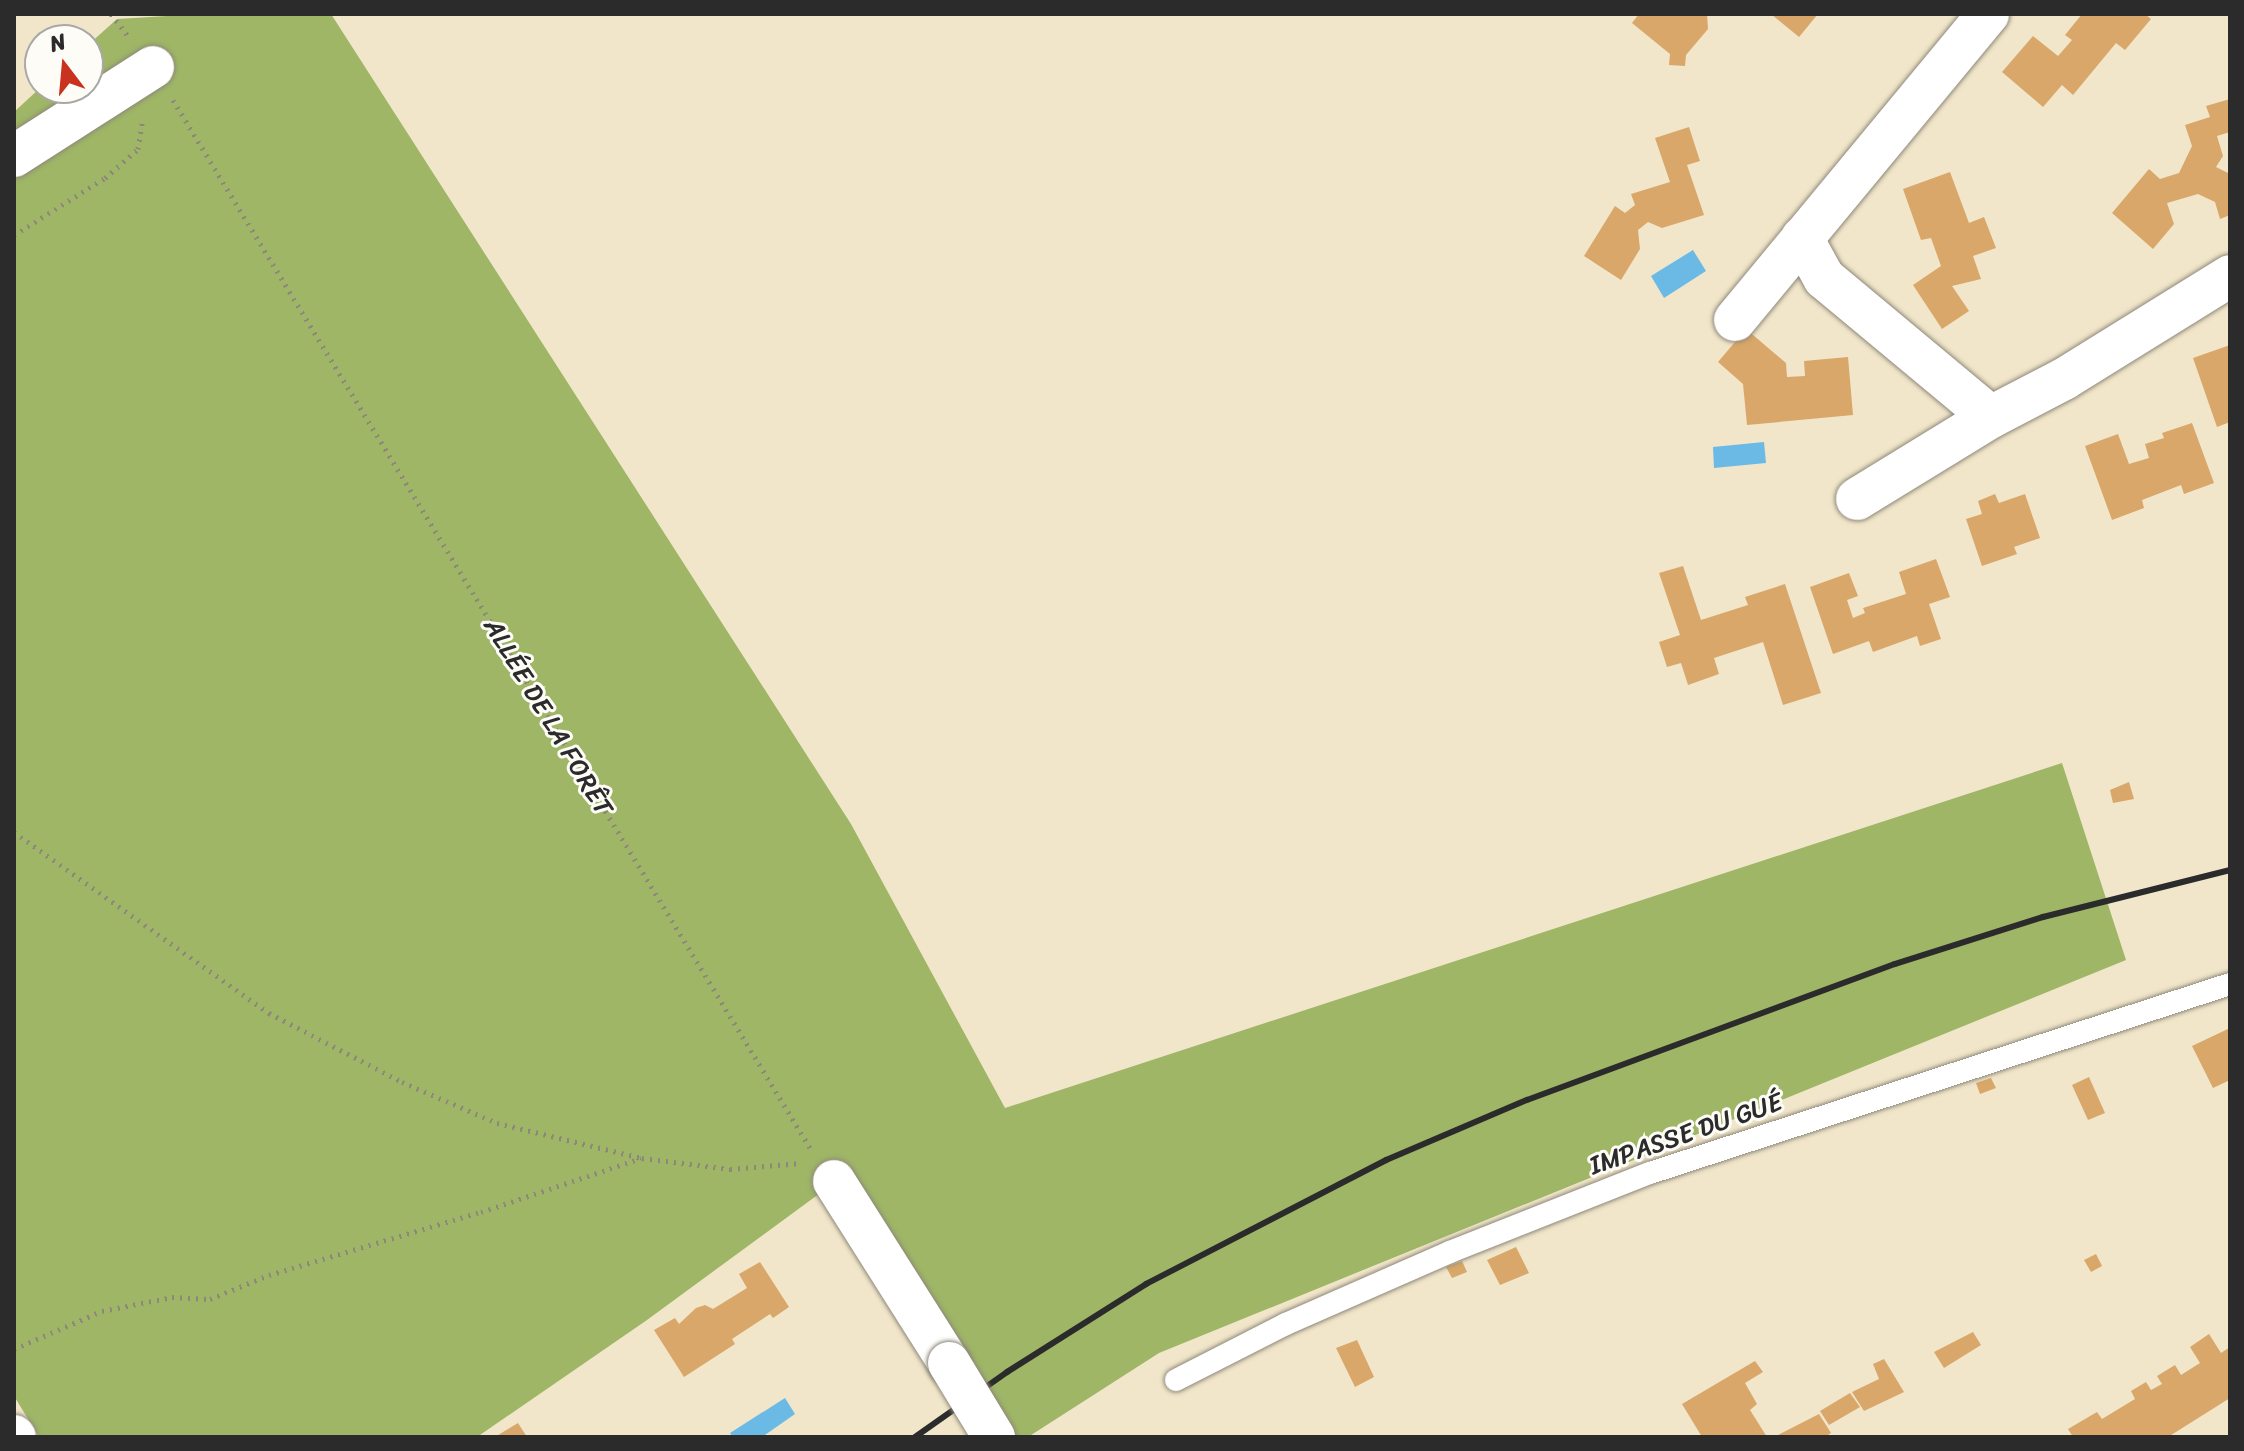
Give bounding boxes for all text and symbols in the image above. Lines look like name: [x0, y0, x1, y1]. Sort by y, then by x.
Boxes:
text: N: [45, 22, 71, 63]
north arrow: [24, 24, 104, 104]
street label: ALLÉE DE LA FORÊT: [477, 613, 619, 821]
street label: IMPASSE DU GUÉ: [1585, 1086, 1787, 1182]

